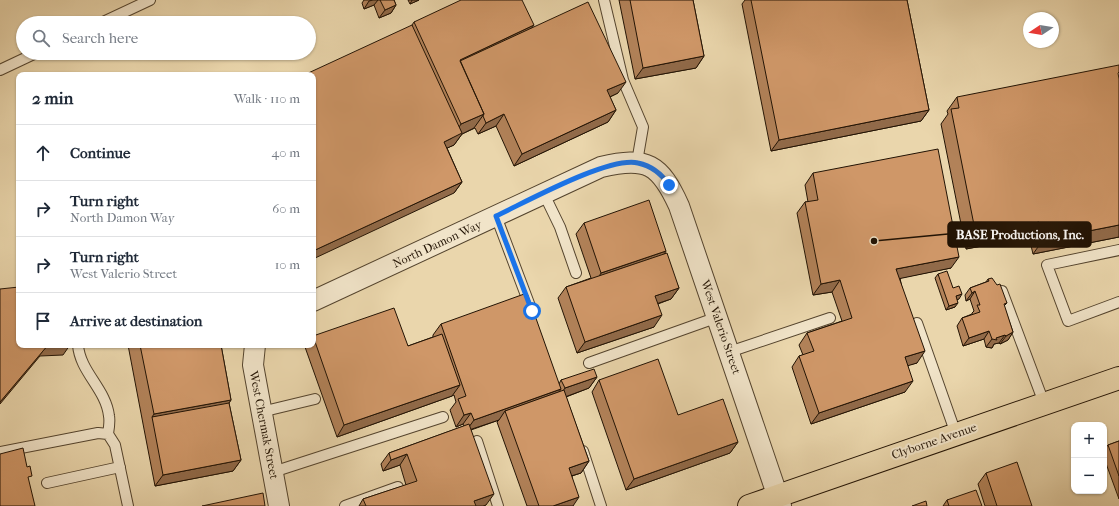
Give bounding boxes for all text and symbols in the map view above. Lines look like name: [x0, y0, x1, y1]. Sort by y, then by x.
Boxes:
north arrow: [1023, 12, 1059, 48]
search box: [16, 16, 316, 60]
icon: search: [30, 27, 52, 49]
text: Search here: [62, 29, 138, 47]
text: 2 min: [32, 88, 73, 108]
text: Walk · 110 m: [234, 91, 300, 106]
icon: ahead: [32, 142, 54, 164]
text: Continue: [70, 144, 130, 162]
text: 40 m: [272, 145, 300, 160]
route end: [660, 176, 678, 194]
text: Turn right: [70, 192, 139, 210]
icon: right: [32, 198, 54, 220]
text: 60 m: [272, 201, 300, 216]
text: North Damon Way: [70, 210, 175, 225]
street label: North Damon Way: [390, 217, 484, 271]
callout: BASE Productions, Inc.: [948, 222, 1091, 247]
text: BASE Productions, Inc.: [956, 227, 1084, 242]
text: Turn right: [70, 248, 139, 266]
icon: right: [32, 254, 54, 276]
text: 10 m: [275, 257, 300, 272]
text: West Valerio Street: [70, 266, 177, 281]
street label: West Valerio Street: [698, 277, 744, 377]
route start: [523, 302, 541, 320]
icon: arrive: [32, 310, 54, 332]
text: Arrive at destination: [70, 312, 202, 330]
street label: West Chermak Street: [246, 369, 281, 481]
street label: Clyborne Avenue: [890, 420, 978, 462]
map controls: [1071, 422, 1107, 494]
button: +: [1071, 422, 1107, 458]
button: −: [1071, 458, 1107, 494]

